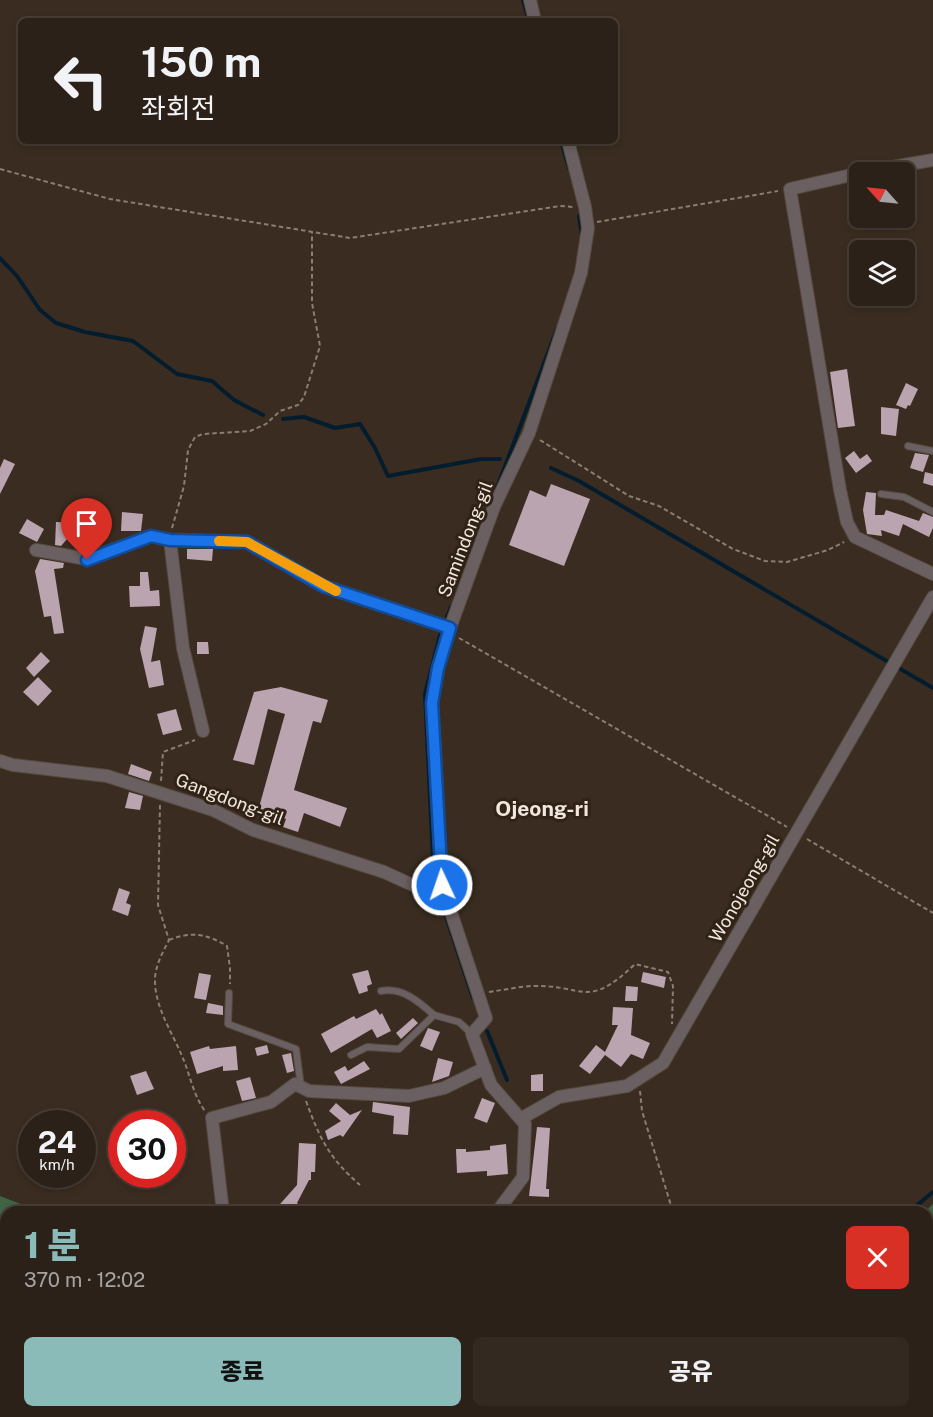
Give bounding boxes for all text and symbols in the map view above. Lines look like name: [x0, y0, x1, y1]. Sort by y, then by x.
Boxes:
text: 150 m: [141, 37, 261, 86]
icon: left: [42, 42, 120, 120]
text: 좌회전: [141, 92, 216, 124]
north arrow: [849, 162, 915, 228]
map controls: [849, 162, 915, 306]
button: layers: [849, 240, 915, 306]
street label: Samindong-gil: [433, 478, 497, 600]
pin: [61, 498, 112, 560]
icon: arrive: [70, 507, 103, 540]
street label: Gangdong-gil: [173, 769, 287, 829]
district label: Ojeong-ri: [495, 796, 589, 821]
street label: Wonojeong-gil: [705, 830, 783, 946]
position arrow: [410, 853, 474, 917]
speed limit sign: 30: [108, 1110, 186, 1188]
text: 24: [38, 1124, 76, 1160]
text: km/h: [39, 1156, 75, 1173]
text: 1 분: [24, 1224, 81, 1266]
button: close: [846, 1226, 909, 1289]
text: 370 m · 12:02: [24, 1268, 145, 1292]
button: 종료: [24, 1337, 461, 1406]
button: 공유: [473, 1337, 909, 1406]

